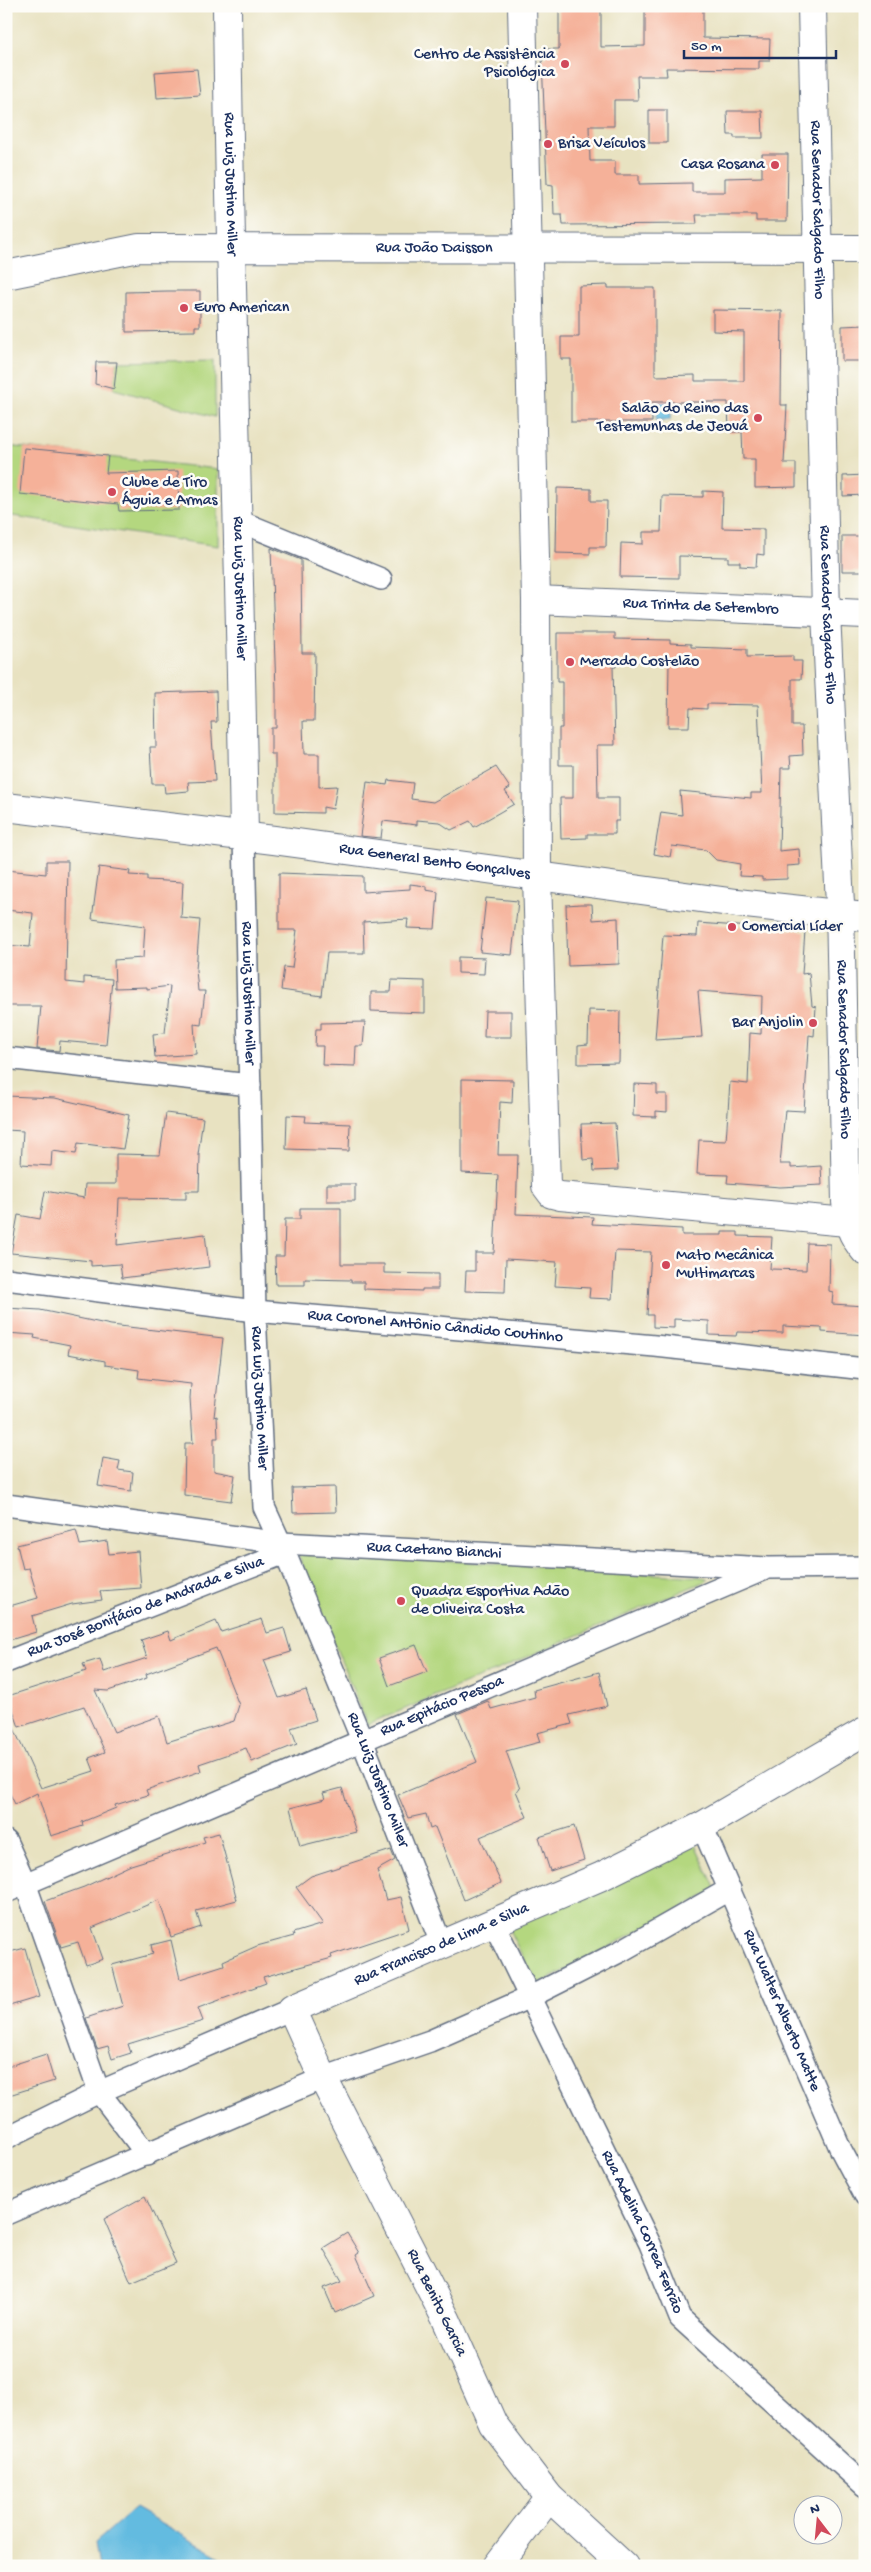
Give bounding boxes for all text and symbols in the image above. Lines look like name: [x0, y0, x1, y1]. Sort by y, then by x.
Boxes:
scale bar: [684, 28, 836, 60]
text: 50 m: [691, 38, 722, 56]
place label: Centro de Assistência Psicológica: [414, 46, 556, 83]
marker: Centro de Assistência Psicológica: [559, 58, 571, 70]
street label: Rua Luiz Justino Miller: [219, 112, 241, 257]
street label: Rua Senador Salgado Filho: [805, 120, 828, 300]
place label: Brisa Veículos: [557, 135, 646, 154]
marker: Brisa Veículos: [542, 138, 554, 150]
place label: Casa Rosana: [681, 156, 766, 175]
marker: Casa Rosana: [769, 159, 781, 171]
street label: Rua João Daisson: [376, 239, 493, 258]
place label: Euro American: [194, 299, 290, 318]
marker: Euro American: [178, 302, 190, 314]
place label: Salão do Reino das Testemunhas de Jeová: [596, 400, 749, 437]
marker: Salão do Reino das Testemunhas de Jeová: [752, 412, 764, 424]
place label: Clube de Tiro Águia e Armas: [122, 474, 219, 511]
marker: Clube de Tiro Águia e Armas: [106, 486, 118, 498]
street label: Rua Luiz Justino Miller: [228, 516, 250, 661]
street label: Rua Senador Salgado Filho: [814, 525, 840, 705]
street label: Rua Trinta de Setembro: [622, 594, 779, 620]
place label: Mercado Costelão: [580, 653, 699, 672]
marker: Mercado Costelão: [564, 656, 576, 668]
street label: Rua General Bento Gonçalves: [338, 839, 532, 884]
place label: Comercial Líder: [742, 918, 843, 937]
street label: Rua Luiz Justino Miller: [236, 921, 259, 1066]
marker: Comercial Líder: [726, 921, 738, 933]
street label: Rua Senador Salgado Filho: [832, 960, 854, 1139]
place label: Bar Anjolin: [731, 1014, 803, 1033]
marker: Bar Anjolin: [807, 1017, 819, 1029]
place label: Mato Mecânica Multimarcas: [676, 1247, 775, 1284]
marker: Mato Mecânica Multimarcas: [660, 1259, 672, 1271]
street label: Rua Coronel Antônio Cândido Coutinho: [307, 1306, 564, 1347]
street label: Rua Luiz Justino Miller: [246, 1326, 272, 1471]
street label: Rua Caetano Bianchi: [366, 1538, 502, 1564]
street label: Rua José Bonifácio de Andrada e Silva: [25, 1552, 268, 1662]
place label: Quadra Esportiva Adão de Oliveira Costa: [411, 1583, 569, 1620]
marker: Quadra Esportiva Adão de Oliveira Costa: [395, 1595, 407, 1607]
street label: Rua Epitácio Pessoa: [378, 1671, 508, 1741]
street label: Rua Luiz Justino Miller: [342, 1710, 413, 1852]
street label: Rua Francisco de Lima e Silva: [351, 1898, 533, 1991]
street label: Rua Walter Alberto Matte: [738, 1927, 825, 2095]
street label: Rua Adelina Correa Ferrão: [596, 2148, 687, 2317]
street label: Rua Benito Garcia: [402, 2246, 471, 2361]
north arrow: [794, 2494, 844, 2544]
text: N: [808, 2500, 822, 2519]

